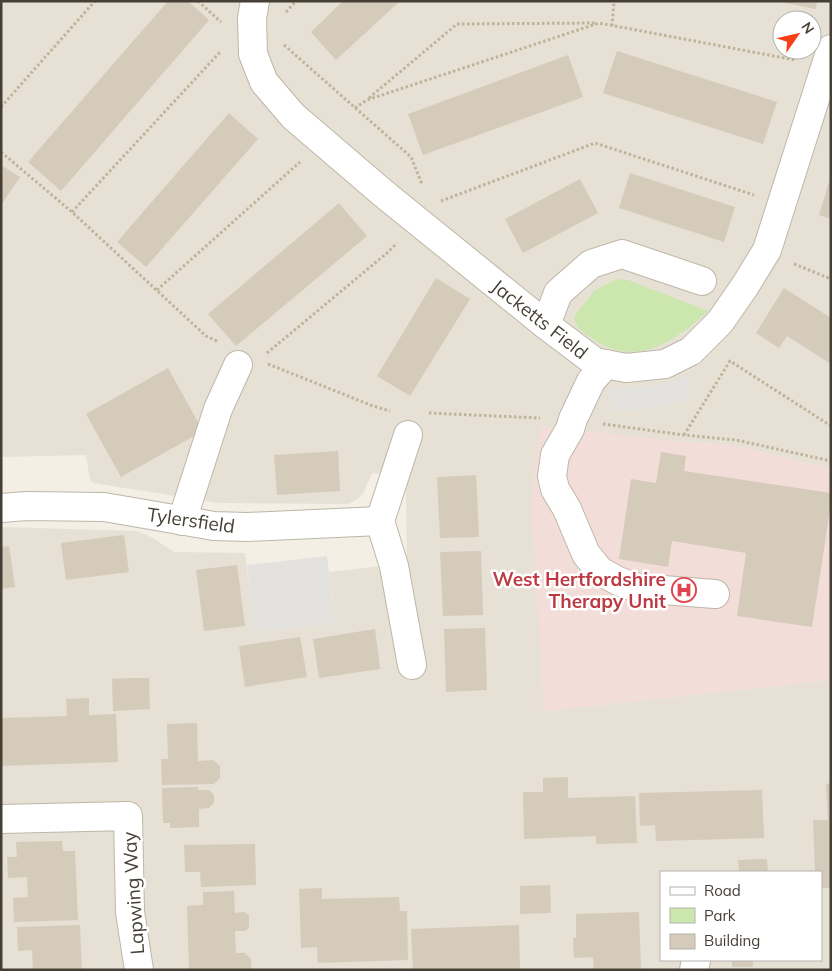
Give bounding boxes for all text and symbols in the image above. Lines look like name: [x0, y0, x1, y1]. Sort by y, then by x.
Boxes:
north arrow: [772, 10, 822, 60]
text: N: [797, 18, 818, 37]
street label: Jacketts Field: [487, 274, 593, 364]
street label: Tylersfield: [145, 502, 237, 538]
place label: West Hertfordshire Therapy Unit: [493, 567, 666, 613]
hospital icon: West Hertfordshire Therapy Unit: [671, 577, 697, 603]
street label: Lapwing Way: [117, 831, 149, 955]
legend: [660, 871, 822, 961]
text: Road: [704, 881, 741, 900]
text: Park: [704, 906, 736, 925]
text: Building: [704, 931, 760, 950]

